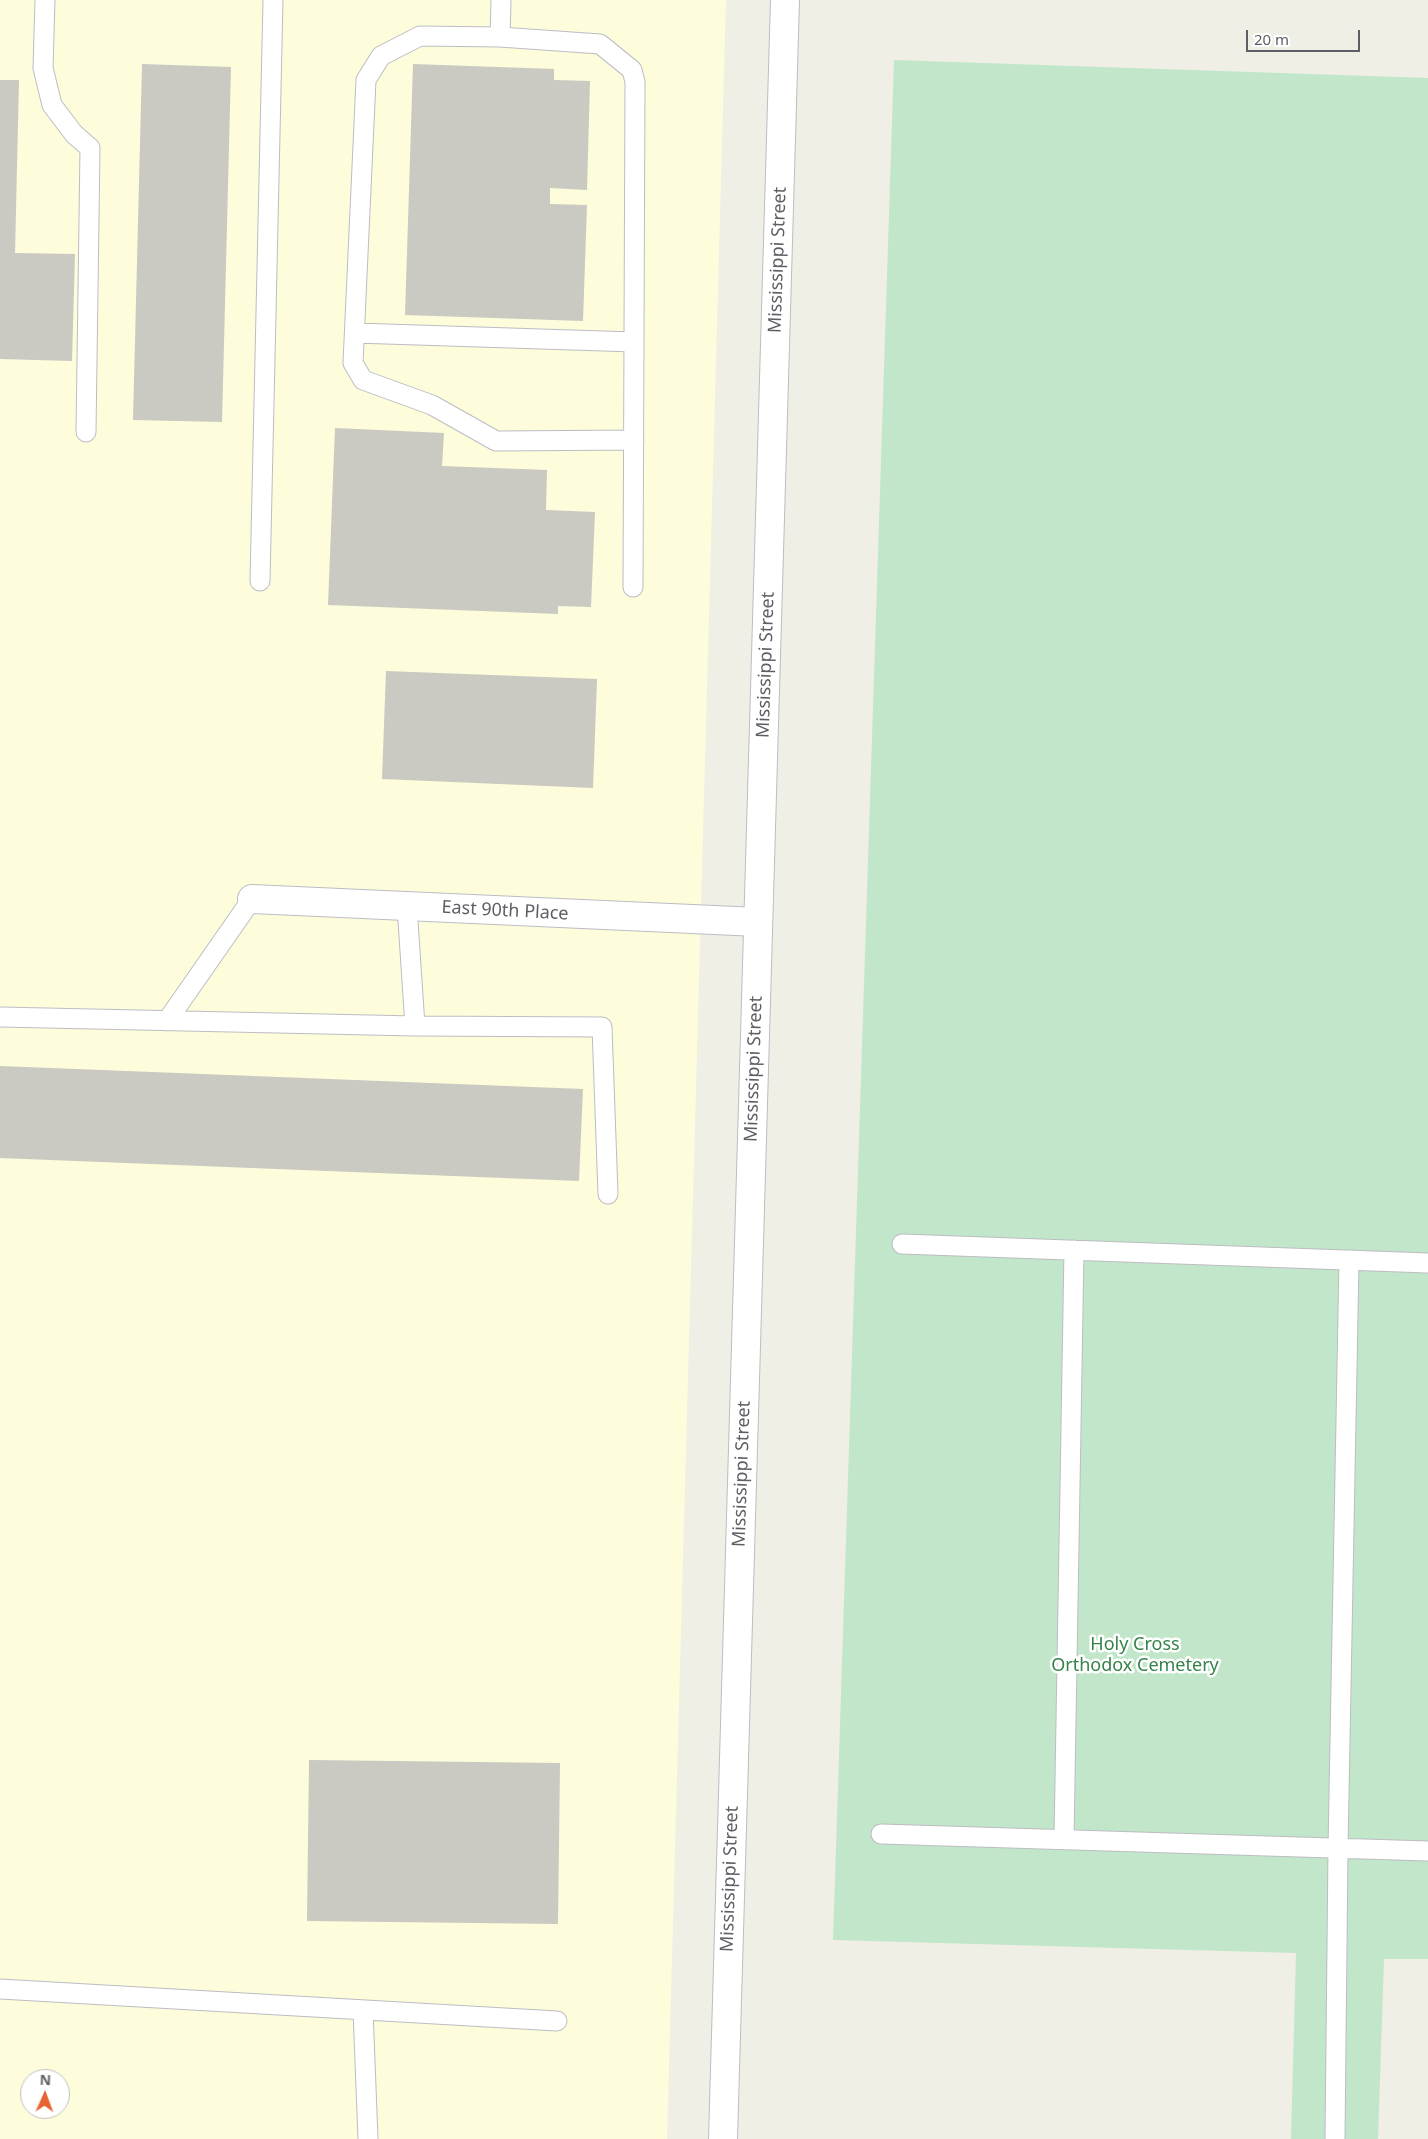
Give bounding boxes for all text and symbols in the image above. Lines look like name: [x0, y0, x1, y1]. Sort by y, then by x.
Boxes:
scale bar: [1248, 20, 1362, 52]
text: 20 m: [1254, 29, 1289, 49]
street label: Mississippi Street: [765, 186, 791, 334]
street label: Mississippi Street: [753, 591, 779, 739]
street label: East 90th Place: [441, 897, 569, 925]
street label: Mississippi Street: [741, 995, 767, 1143]
street label: Mississippi Street: [729, 1400, 755, 1548]
park label: Holy Cross Orthodox Cemetery: [1051, 1634, 1219, 1676]
street label: Mississippi Street: [717, 1805, 743, 1953]
north arrow: [20, 2069, 70, 2119]
text: N: [39, 2070, 52, 2089]

